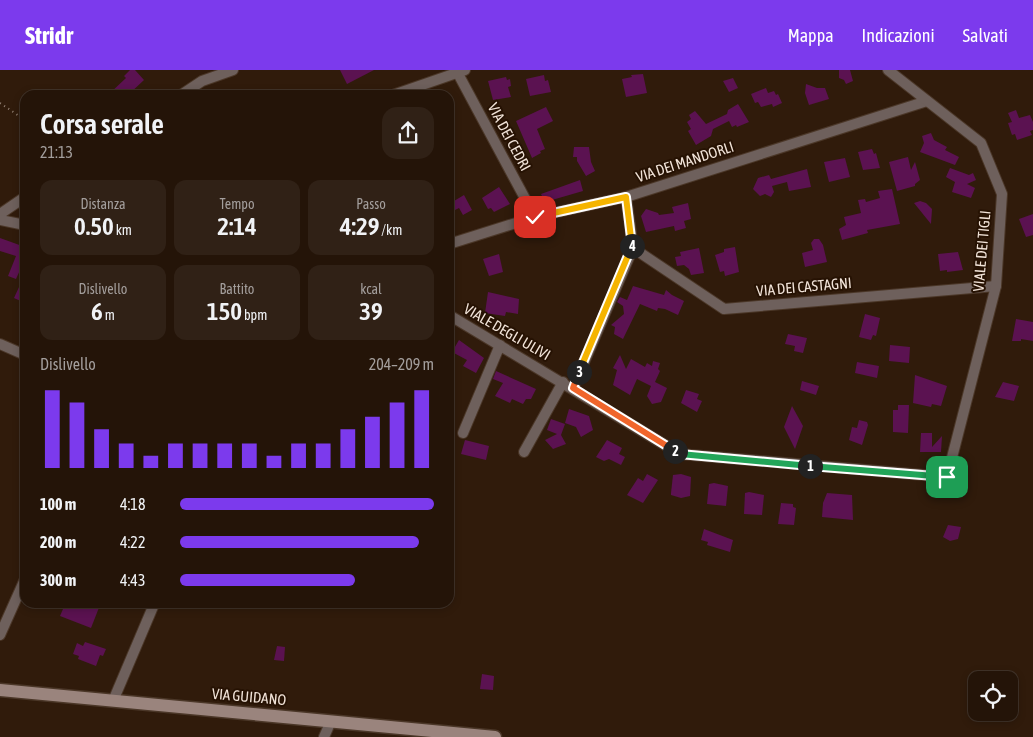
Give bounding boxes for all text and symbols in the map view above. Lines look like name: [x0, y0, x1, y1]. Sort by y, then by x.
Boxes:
text: Stridr: [25, 22, 73, 49]
text: Mappa: [788, 25, 834, 46]
text: Indicazioni: [862, 25, 935, 46]
text: Salvati: [963, 25, 1008, 46]
street label: VIA DEI CEDRI: [485, 100, 534, 173]
button: share: [382, 107, 434, 159]
text: Corsa serale: [40, 108, 164, 140]
street label: VIA DEI MANDORLI: [634, 138, 736, 185]
text: 21:13: [40, 143, 73, 161]
text: Distanza: [81, 196, 125, 212]
text: Tempo: [220, 196, 254, 212]
text: Passo: [356, 196, 386, 212]
pin: [514, 196, 556, 238]
icon: check: [521, 203, 549, 231]
street label: VIALE DEI TIGLI: [969, 210, 994, 292]
text: 0.50: [74, 212, 114, 240]
text: 2:14: [217, 212, 257, 240]
text: 4:29: [340, 212, 379, 240]
text: km: [114, 222, 132, 238]
text: /km: [379, 222, 402, 238]
pin: 4: [620, 234, 644, 258]
text: 4: [629, 238, 636, 254]
street label: VIA DEI CASTAGNI: [756, 274, 852, 299]
text: Dislivello: [79, 281, 127, 297]
text: Battito: [220, 281, 254, 297]
text: kcal: [360, 281, 382, 297]
text: 6: [91, 297, 103, 325]
text: 150: [207, 297, 242, 325]
text: 39: [359, 297, 383, 325]
street label: VIALE DEGLI ULIVI: [461, 300, 553, 363]
text: m: [103, 307, 115, 323]
text: bpm: [242, 307, 267, 323]
text: Dislivello: [40, 355, 96, 373]
text: 204–209 m: [369, 355, 434, 373]
pin: 3: [566, 360, 592, 384]
text: 3: [576, 364, 583, 380]
pin: 2: [662, 438, 688, 464]
text: 2: [672, 443, 679, 459]
pin: 1: [798, 454, 822, 478]
pin: [926, 456, 968, 498]
text: 1: [807, 458, 814, 474]
icon: arrive: [933, 463, 961, 491]
text: 100 m: [40, 495, 76, 513]
text: 4:18: [120, 495, 145, 513]
text: 200 m: [40, 533, 76, 551]
text: 4:22: [120, 533, 145, 551]
text: 300 m: [40, 571, 76, 589]
text: 4:43: [120, 571, 145, 589]
map controls: [968, 671, 1018, 721]
button: locate: [968, 671, 1018, 721]
street label: VIA GUIDANO: [211, 685, 287, 708]

